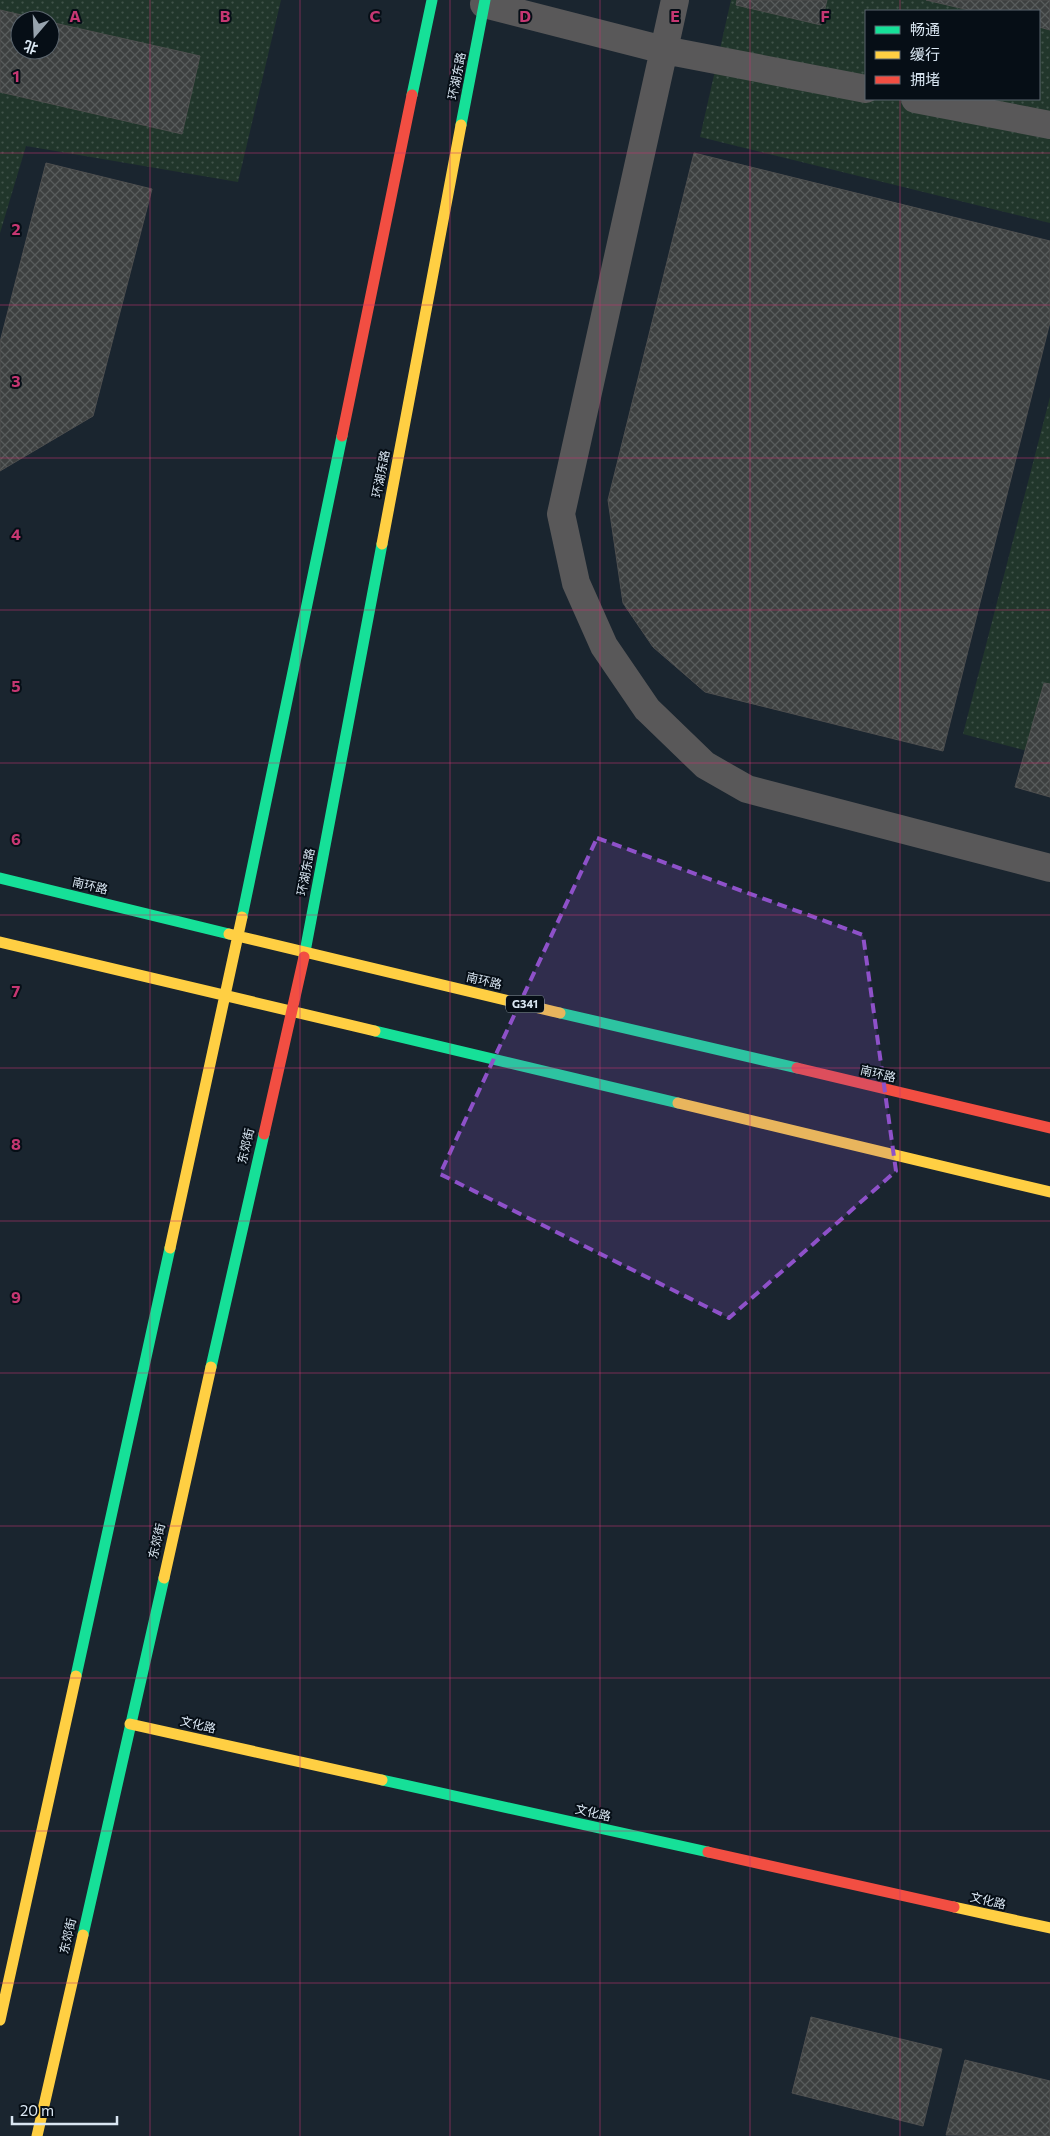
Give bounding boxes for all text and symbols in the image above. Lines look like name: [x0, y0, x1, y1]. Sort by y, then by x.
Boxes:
text: A: [69, 6, 81, 25]
text: B: [220, 6, 231, 25]
text: C: [370, 6, 381, 25]
text: D: [519, 6, 531, 25]
text: E: [670, 6, 680, 25]
text: F: [820, 6, 830, 25]
north arrow: [10, 10, 60, 60]
legend: [865, 10, 1040, 100]
text: 畅通: [910, 20, 940, 38]
text: 北: [21, 37, 40, 58]
text: 缓行: [910, 45, 940, 63]
street label: 环湖东路: [445, 51, 467, 101]
text: 1: [12, 66, 20, 85]
text: 拥堵: [910, 70, 940, 88]
text: 2: [11, 219, 21, 238]
text: 3: [11, 371, 21, 390]
street label: 环湖东路: [369, 449, 391, 499]
text: 4: [11, 524, 21, 543]
text: 5: [11, 676, 21, 695]
text: 6: [11, 829, 21, 848]
street label: 环湖东路: [294, 847, 316, 897]
street label: 南环路: [71, 874, 109, 896]
street label: 南环路: [465, 969, 503, 991]
text: 7: [12, 981, 21, 1000]
road number: G341: [506, 996, 544, 1012]
street label: 南环路: [859, 1062, 897, 1084]
street label: 东郊街: [234, 1127, 256, 1165]
text: 8: [11, 1134, 21, 1153]
text: 9: [11, 1287, 21, 1306]
street label: 东郊街: [145, 1522, 167, 1560]
street label: 文化路: [179, 1713, 217, 1735]
street label: 文化路: [574, 1801, 612, 1823]
street label: 文化路: [969, 1889, 1007, 1911]
street label: 东郊街: [56, 1917, 78, 1955]
scale bar: [12, 2094, 118, 2126]
text: 20 m: [20, 2101, 54, 2119]

